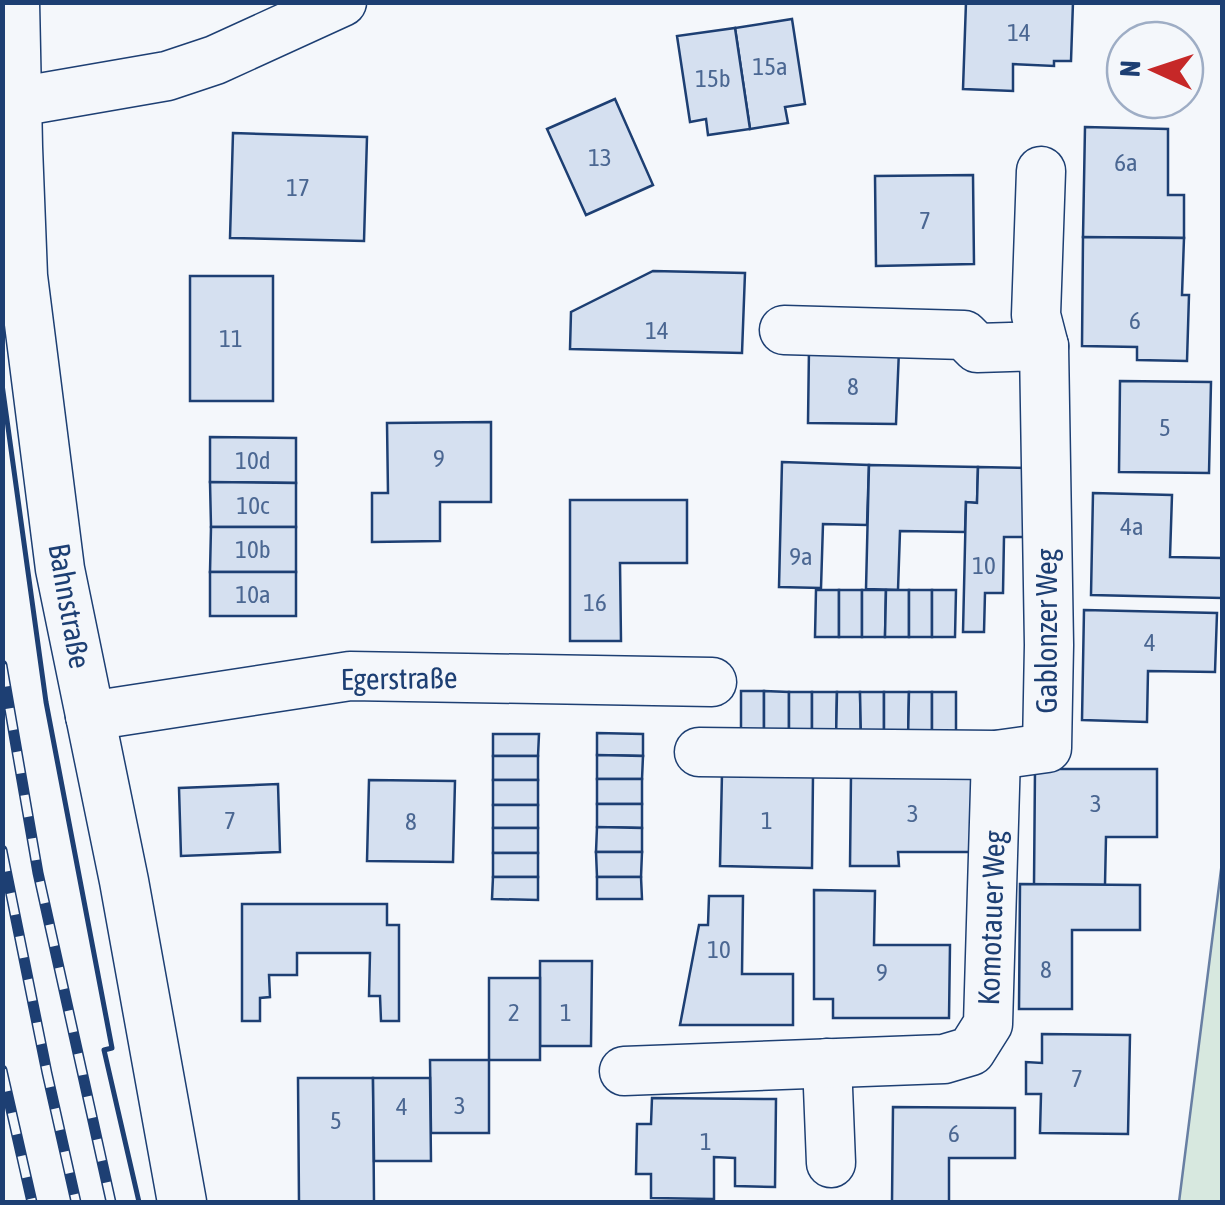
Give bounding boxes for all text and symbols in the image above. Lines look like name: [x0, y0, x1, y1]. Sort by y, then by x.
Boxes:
house number: 14: [1007, 18, 1031, 46]
north arrow: [1105, 20, 1205, 120]
house number: 15a: [752, 52, 788, 80]
text: N: [1114, 60, 1146, 78]
house number: 15b: [695, 64, 731, 92]
house number: 13: [588, 143, 612, 171]
house number: 6a: [1114, 148, 1138, 176]
house number: 17: [286, 173, 310, 201]
house number: 7: [919, 206, 931, 234]
house number: 6: [1129, 306, 1141, 334]
house number: 14: [645, 316, 669, 344]
house number: 11: [219, 324, 243, 352]
house number: 8: [847, 372, 859, 400]
house number: 5: [1159, 413, 1171, 441]
house number: 9: [433, 444, 445, 472]
house number: 10d: [235, 446, 271, 474]
house number: 10c: [237, 491, 270, 519]
house number: 4a: [1120, 512, 1144, 540]
house number: 10b: [235, 535, 271, 563]
street label: Bahnstraße: [42, 541, 98, 671]
house number: 9a: [789, 542, 813, 570]
street label: Gablonzer Weg: [1029, 548, 1063, 713]
house number: 10: [972, 551, 996, 579]
house number: 10a: [235, 580, 271, 608]
house number: 16: [583, 588, 607, 616]
house number: 4: [1144, 628, 1156, 656]
street label: Egerstraße: [340, 660, 458, 696]
house number: 3: [1090, 789, 1102, 817]
house number: 3: [907, 799, 919, 827]
house number: 7: [224, 806, 236, 834]
house number: 1: [761, 806, 773, 834]
house number: 8: [405, 807, 417, 835]
street label: Komotauer Weg: [971, 830, 1011, 1006]
house number: 10: [707, 935, 731, 963]
house number: 8: [1040, 955, 1052, 983]
house number: 9: [876, 958, 888, 986]
house number: 2: [508, 998, 520, 1026]
house number: 1: [560, 998, 572, 1026]
house number: 7: [1071, 1064, 1083, 1092]
house number: 3: [454, 1091, 466, 1119]
house number: 4: [396, 1092, 408, 1120]
house number: 5: [330, 1106, 342, 1134]
house number: 6: [948, 1119, 960, 1147]
house number: 1: [700, 1127, 712, 1155]

